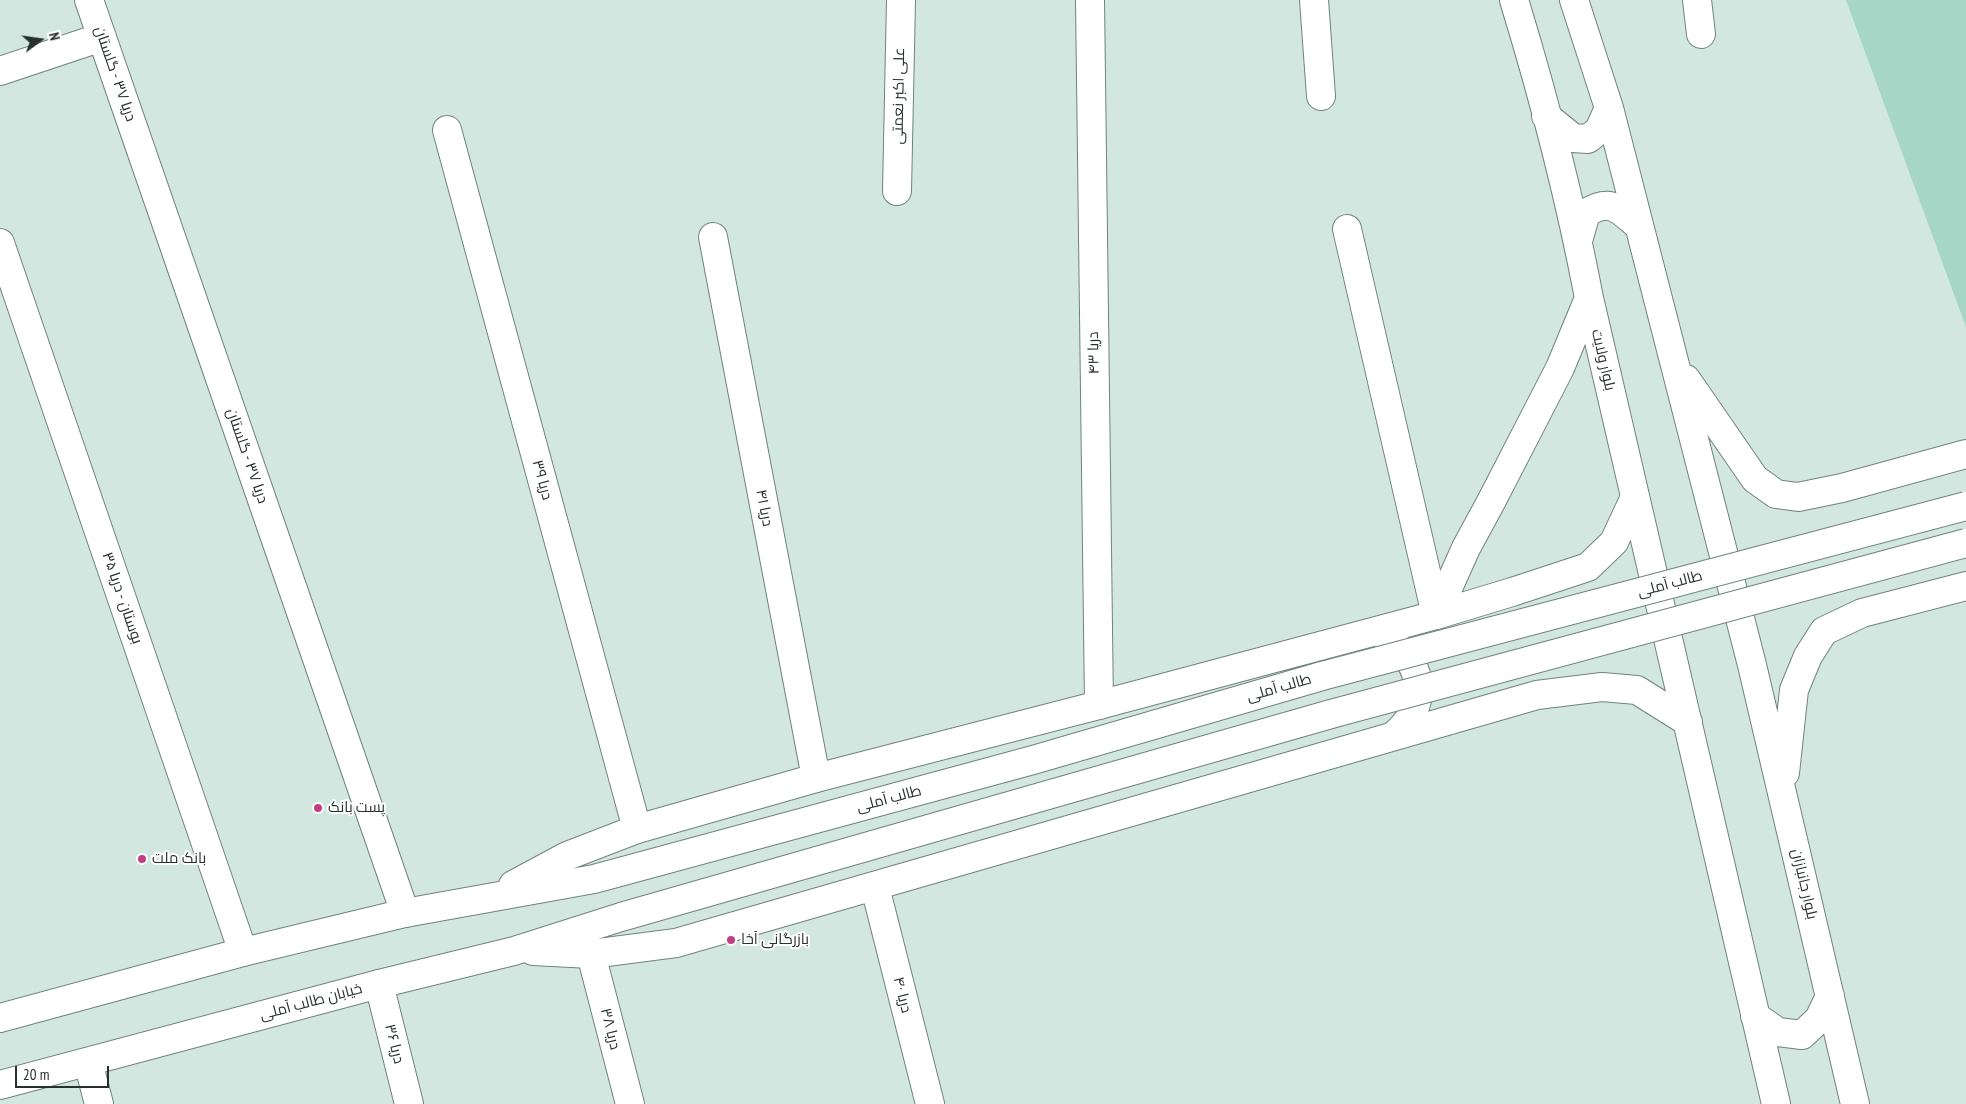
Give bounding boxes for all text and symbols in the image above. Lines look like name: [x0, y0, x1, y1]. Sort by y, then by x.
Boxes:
north arrow: [15, 15, 65, 65]
street label: دریا ۳۷ - گلستان: [90, 24, 140, 124]
text: N: [45, 31, 64, 42]
street label: علی اکبر نعمتی: [889, 47, 909, 145]
street label: بلوار ولایت: [1587, 328, 1619, 392]
street label: دریا ۴۳: [1085, 331, 1103, 375]
street label: دریا ۳۷ - گلستان: [222, 406, 272, 506]
street label: دریا ۳۹: [528, 458, 556, 502]
street label: دریا ۴۱: [752, 488, 776, 528]
street label: بوستان - دریا ۳۵: [98, 550, 146, 646]
street label: طالب آملی: [1635, 567, 1705, 601]
street label: طالب آملی: [1244, 670, 1314, 706]
street label: طالب آملی: [854, 782, 924, 816]
place label: پست بانک: [328, 799, 385, 817]
marker: پست بانک: [312, 802, 324, 814]
street label: بلوار جانبازان: [1787, 847, 1821, 921]
place label: بانک ملت: [152, 850, 206, 868]
marker: بانک ملت: [136, 853, 148, 865]
place label: بازرگانی آخا: [741, 931, 809, 949]
marker: بازرگانی آخا: [725, 934, 737, 946]
street label: دریا ۴۰: [889, 975, 915, 1015]
street label: خیابان طالب آملی: [258, 980, 364, 1024]
street label: دریا ۳۸: [596, 1006, 624, 1052]
street label: دریا ۳۶: [380, 1022, 408, 1066]
scale bar: [18, 1056, 111, 1088]
text: 20 m: [23, 1065, 49, 1084]

